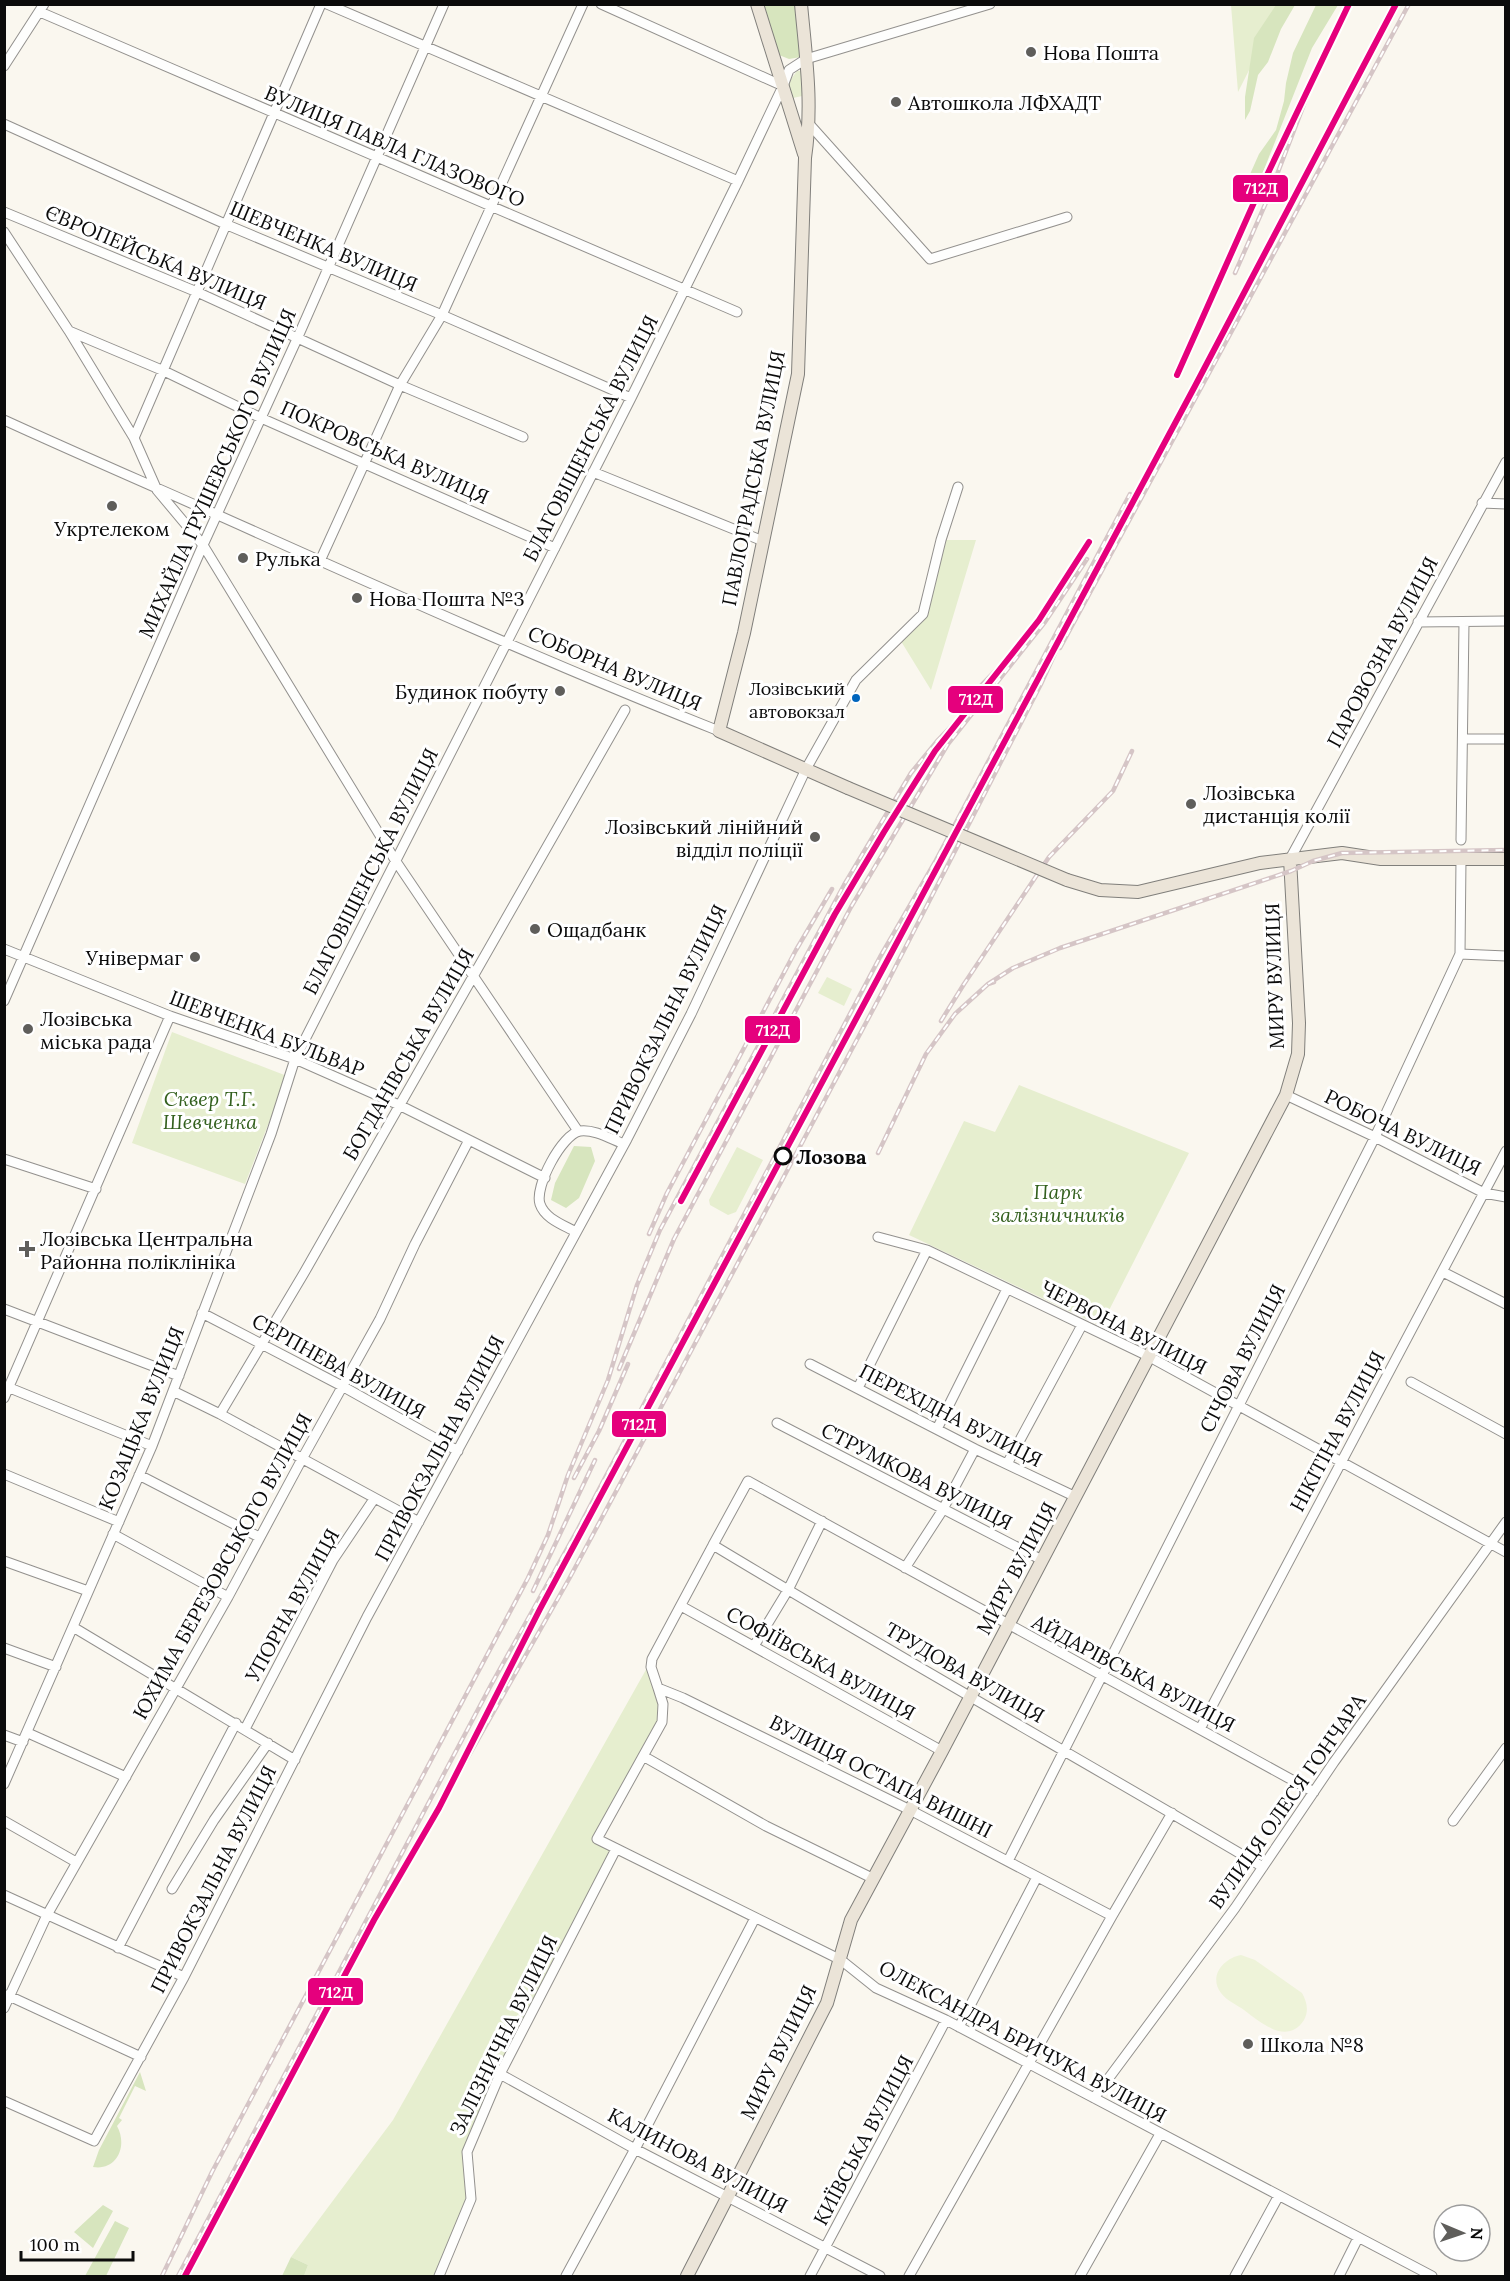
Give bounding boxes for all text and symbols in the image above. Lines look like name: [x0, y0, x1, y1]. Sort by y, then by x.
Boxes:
place label: Нова Пошта: [1043, 40, 1159, 65]
marker: Нова Пошта: [1024, 45, 1038, 59]
street label: ВУЛИЦЯ ПАВЛА ГЛАЗОВОГО: [261, 80, 529, 212]
place label: Автошкола ЛФХАДТ: [907, 90, 1101, 115]
marker: Автошкола ЛФХАДТ: [889, 95, 903, 109]
line badge: 712Д: [1232, 174, 1289, 203]
text: 712Д: [1244, 178, 1278, 198]
street label: ШЕВЧЕНКА ВУЛИЦЯ: [226, 195, 422, 297]
street label: ЄВРОПЕЙСЬКА ВУЛИЦЯ: [42, 199, 270, 315]
street label: МИХАЙЛА ГРУШЕВСЬКОГО ВУЛИЦЯ: [133, 305, 301, 641]
street label: БЛАГОВІЩЕНСЬКА ВУЛИЦЯ: [517, 311, 663, 565]
street label: ПАВЛОГРАДСЬКА ВУЛИЦЯ: [716, 348, 790, 608]
street label: ПОКРОВСЬКА ВУЛИЦЯ: [277, 395, 493, 509]
marker: Укртелеком: [105, 499, 119, 513]
place label: Укртелеком: [53, 516, 170, 541]
place label: Рулька: [255, 546, 321, 571]
marker: Рулька: [236, 551, 250, 565]
street label: ПАРОВОЗНА ВУЛИЦЯ: [1321, 552, 1443, 752]
place label: Нова Пошта №3: [369, 586, 525, 611]
marker: Нова Пошта №3: [350, 591, 364, 605]
street label: СОБОРНА ВУЛИЦЯ: [524, 620, 706, 716]
place label: Лозівський автовокзал: [749, 677, 845, 723]
place label: Будинок побуту: [395, 679, 548, 704]
marker: Будинок побуту: [553, 684, 567, 698]
line badge: 712Д: [947, 685, 1004, 714]
text: 712Д: [959, 689, 993, 709]
marker: Лозівський автовокзал: [850, 692, 862, 704]
street label: БЛАГОВІЩЕНСЬКА ВУЛИЦЯ: [297, 744, 443, 998]
place label: Лозівська дистанція колії: [1203, 780, 1350, 828]
marker: Лозівська дистанція колії: [1184, 797, 1198, 811]
place label: Лозівський лінійний відділ поліції: [605, 814, 803, 862]
marker: Лозівський лінійний відділ поліції: [808, 830, 822, 844]
street label: ПРИВОКЗАЛЬНА ВУЛИЦЯ: [598, 900, 732, 1138]
street label: МИРУ ВУЛИЦЯ: [1259, 902, 1289, 1050]
place label: Ощадбанк: [547, 917, 646, 942]
marker: Ощадбанк: [528, 922, 542, 936]
street label: БОГДАНІВСЬКА ВУЛИЦЯ: [337, 943, 479, 1165]
place label: Універмаг: [85, 945, 183, 970]
marker: Універмаг: [188, 950, 202, 964]
street label: ШЕВЧЕНКА БУЛЬВАР: [166, 984, 368, 1082]
place label: Лозівська міська рада: [40, 1006, 152, 1054]
line badge: 712Д: [744, 1015, 801, 1044]
text: 712Д: [756, 1020, 790, 1040]
marker: Лозівська міська рада: [21, 1022, 35, 1036]
street label: РОБОЧА ВУЛИЦЯ: [1321, 1083, 1485, 1181]
park label: Сквер Т.Г. Шевченка: [163, 1086, 257, 1134]
place label: Лозова: [796, 1144, 867, 1169]
marker: Лозова: [774, 1147, 792, 1165]
park label: Парк залізничників: [992, 1179, 1125, 1227]
place label: Лозівська Центральна Районна поліклініка: [40, 1226, 253, 1274]
marker: Лозівська Центральна Районна поліклініка: [18, 1240, 36, 1258]
street label: ЧЕРВОНА ВУЛИЦЯ: [1037, 1274, 1211, 1380]
street label: СІЧОВА ВУЛИЦЯ: [1194, 1280, 1290, 1436]
street label: СЕРПНЕВА ВУЛИЦЯ: [248, 1308, 430, 1424]
street label: КОЗАЦЬКА ВУЛИЦЯ: [93, 1323, 189, 1513]
street label: ПРИВОКЗАЛЬНА ВУЛИЦЯ: [369, 1331, 509, 1565]
street label: НІКІТІНА ВУЛИЦЯ: [1284, 1346, 1390, 1516]
street label: ПЕРЕХІДНА ВУЛИЦЯ: [855, 1358, 1047, 1472]
street label: ЮХИМА БЕРЕЗОВСЬКОГО ВУЛИЦЯ: [127, 1408, 317, 1724]
line badge: 712Д: [611, 1410, 667, 1438]
text: 712Д: [622, 1414, 656, 1434]
street label: СТРУМКОВА ВУЛИЦЯ: [817, 1417, 1017, 1535]
street label: МИРУ ВУЛИЦЯ: [971, 1497, 1061, 1639]
street label: УПОРНА ВУЛИЦЯ: [239, 1524, 344, 1687]
street label: СОФІЇВСЬКА ВУЛИЦЯ: [722, 1601, 920, 1725]
street label: АЙДАРІВСЬКА ВУЛИЦЯ: [1027, 1608, 1240, 1737]
street label: ТРУДОВА ВУЛИЦЯ: [881, 1616, 1049, 1728]
street label: ВУЛИЦЯ ОЛЕСЯ ГОНЧАРА: [1203, 1688, 1371, 1913]
street label: ВУЛИЦЯ ОСТАПА ВИШНІ: [766, 1709, 996, 1843]
street label: ПРИВОКЗАЛЬНА ВУЛИЦЯ: [145, 1761, 281, 1997]
street label: ЗАЛІЗНИЧНА ВУЛИЦЯ: [444, 1931, 562, 2139]
street label: ОЛЕКСАНДРА БРИЧУКА ВУЛИЦЯ: [875, 1954, 1171, 2128]
line badge: 712Д: [307, 1977, 364, 2006]
street label: МИРУ ВУЛИЦЯ: [735, 1981, 821, 2123]
text: 712Д: [319, 1982, 353, 2002]
place label: Школа №8: [1260, 2032, 1364, 2057]
marker: Школа №8: [1241, 2037, 1255, 2051]
street label: КИЇВСЬКА ВУЛИЦЯ: [808, 2051, 918, 2229]
street label: КАЛИНОВА ВУЛИЦЯ: [604, 2102, 792, 2218]
north arrow: [1432, 2203, 1492, 2263]
scale bar: [21, 2224, 134, 2262]
text: N: [1467, 2227, 1487, 2240]
text: 100 m: [30, 2233, 80, 2256]

